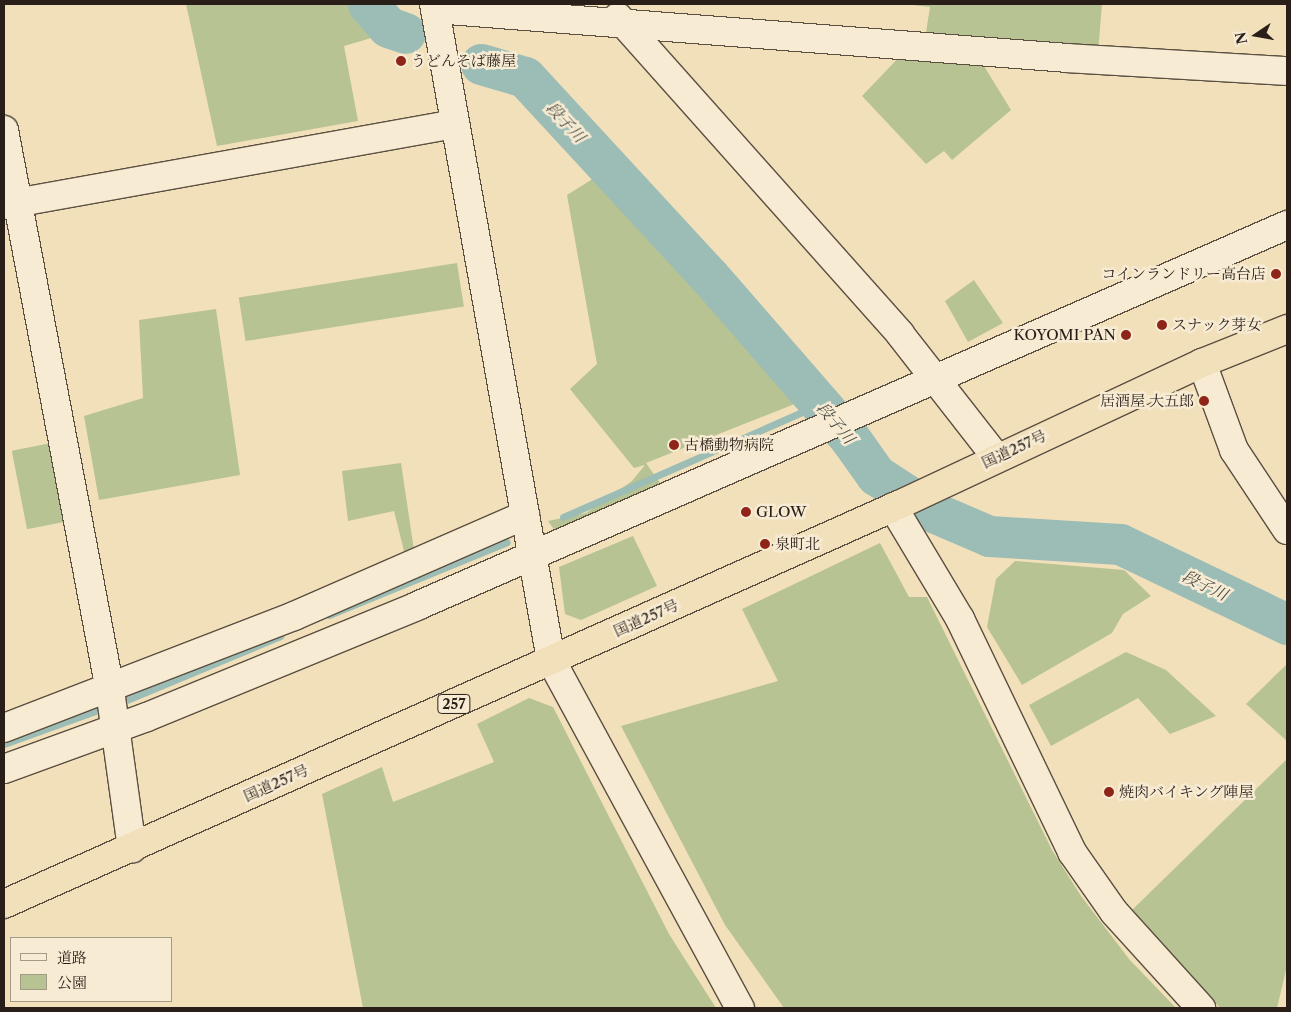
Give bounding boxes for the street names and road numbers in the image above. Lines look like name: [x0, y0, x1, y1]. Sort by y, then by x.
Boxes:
street label: 国道257号: [979, 426, 1049, 472]
street label: 国道257号: [611, 596, 681, 640]
road number: 257: [436, 692, 472, 716]
street label: 国道257号: [241, 761, 311, 805]

